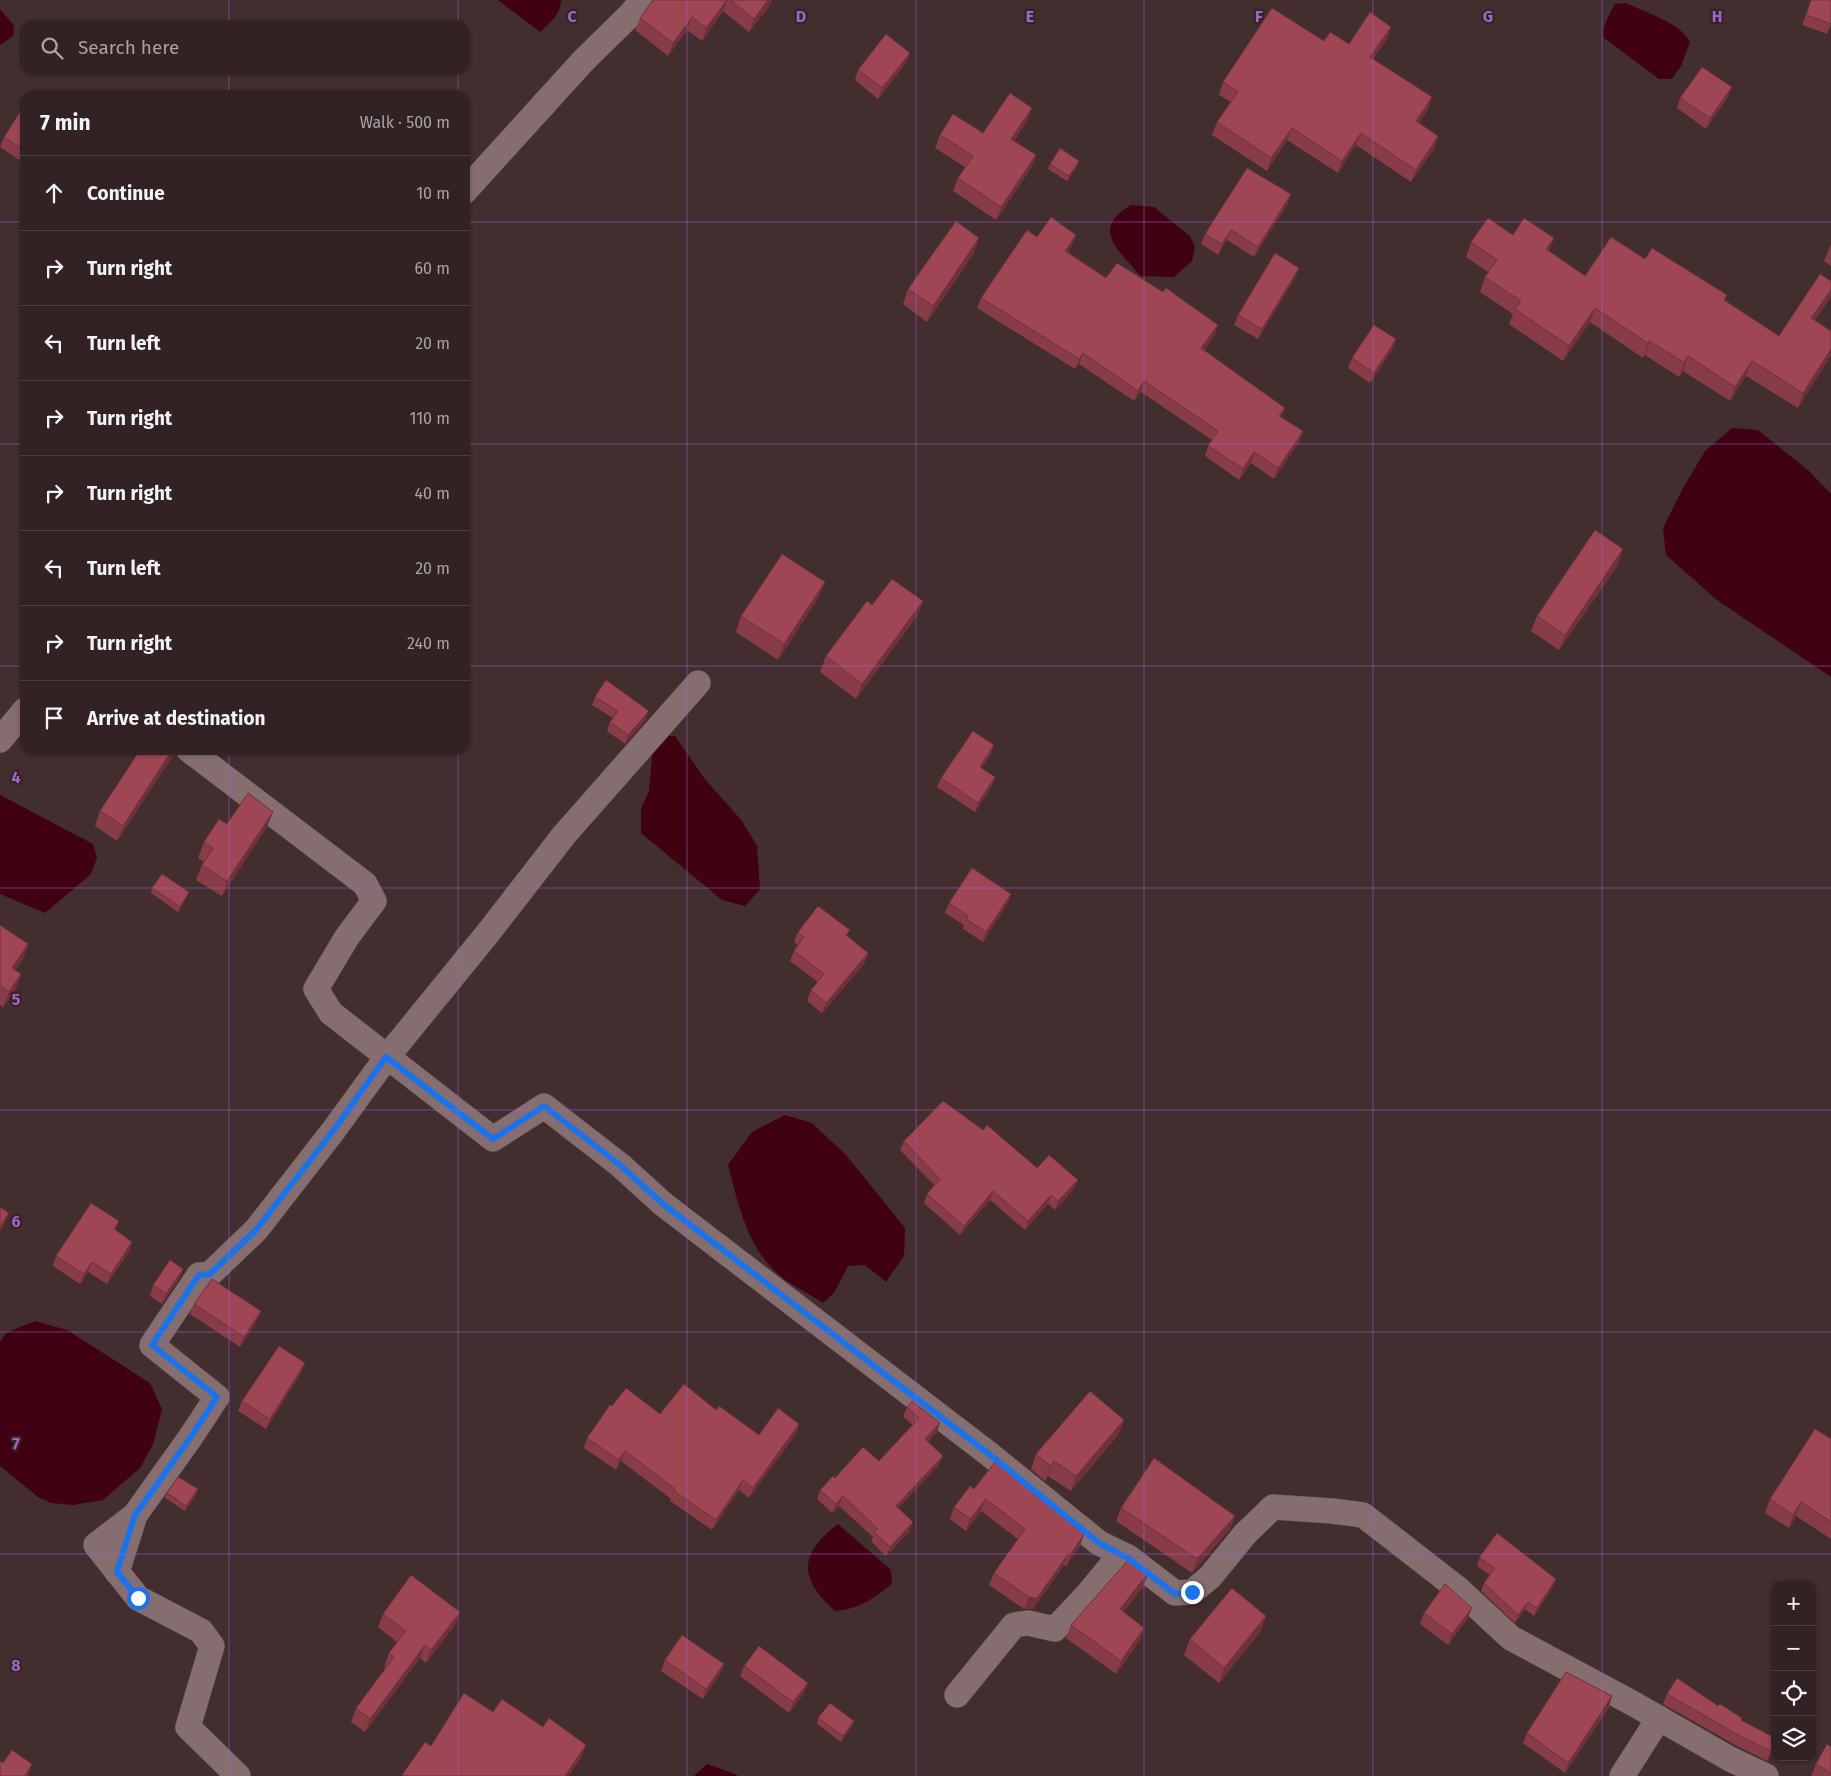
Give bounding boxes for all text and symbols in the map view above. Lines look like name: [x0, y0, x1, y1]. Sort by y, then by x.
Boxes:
text: C: [567, 7, 577, 26]
text: D: [796, 7, 806, 26]
text: E: [1026, 7, 1034, 26]
text: F: [1255, 7, 1263, 26]
text: G: [1483, 7, 1493, 26]
text: H: [1712, 7, 1722, 26]
search box: [20, 20, 470, 75]
icon: search: [38, 34, 66, 62]
text: Search here: [78, 36, 179, 59]
text: 7 min: [40, 110, 91, 136]
text: Walk · 500 m: [360, 113, 450, 132]
icon: ahead: [40, 179, 68, 207]
text: Continue: [87, 182, 165, 205]
text: 10 m: [416, 184, 450, 203]
icon: right: [40, 254, 68, 282]
text: Turn right: [87, 257, 172, 280]
text: 60 m: [415, 259, 450, 278]
icon: left: [40, 329, 68, 357]
text: Turn left: [87, 332, 161, 355]
text: 20 m: [415, 334, 450, 353]
icon: right: [40, 404, 68, 432]
text: Turn right: [87, 407, 172, 430]
text: 110 m: [409, 409, 450, 428]
icon: right: [40, 479, 68, 507]
text: Turn right: [87, 482, 172, 505]
text: 40 m: [415, 484, 450, 503]
icon: left: [40, 554, 68, 582]
text: Turn left: [87, 557, 161, 580]
text: 20 m: [415, 559, 450, 578]
icon: right: [40, 629, 68, 657]
text: Turn right: [87, 632, 172, 655]
text: 240 m: [407, 634, 450, 653]
icon: arrive: [40, 704, 68, 732]
text: Arrive at destination: [87, 707, 266, 730]
text: 4: [11, 768, 21, 787]
text: 5: [12, 990, 21, 1009]
text: 6: [11, 1212, 21, 1231]
text: 7: [12, 1434, 20, 1453]
route end: [1181, 1581, 1204, 1604]
map controls: [1771, 1581, 1816, 1761]
button: +: [1771, 1581, 1816, 1626]
route start: [127, 1587, 150, 1610]
button: −: [1771, 1626, 1816, 1671]
text: 8: [11, 1656, 21, 1675]
button: locate: [1771, 1671, 1816, 1716]
button: layers: [1771, 1716, 1816, 1761]

